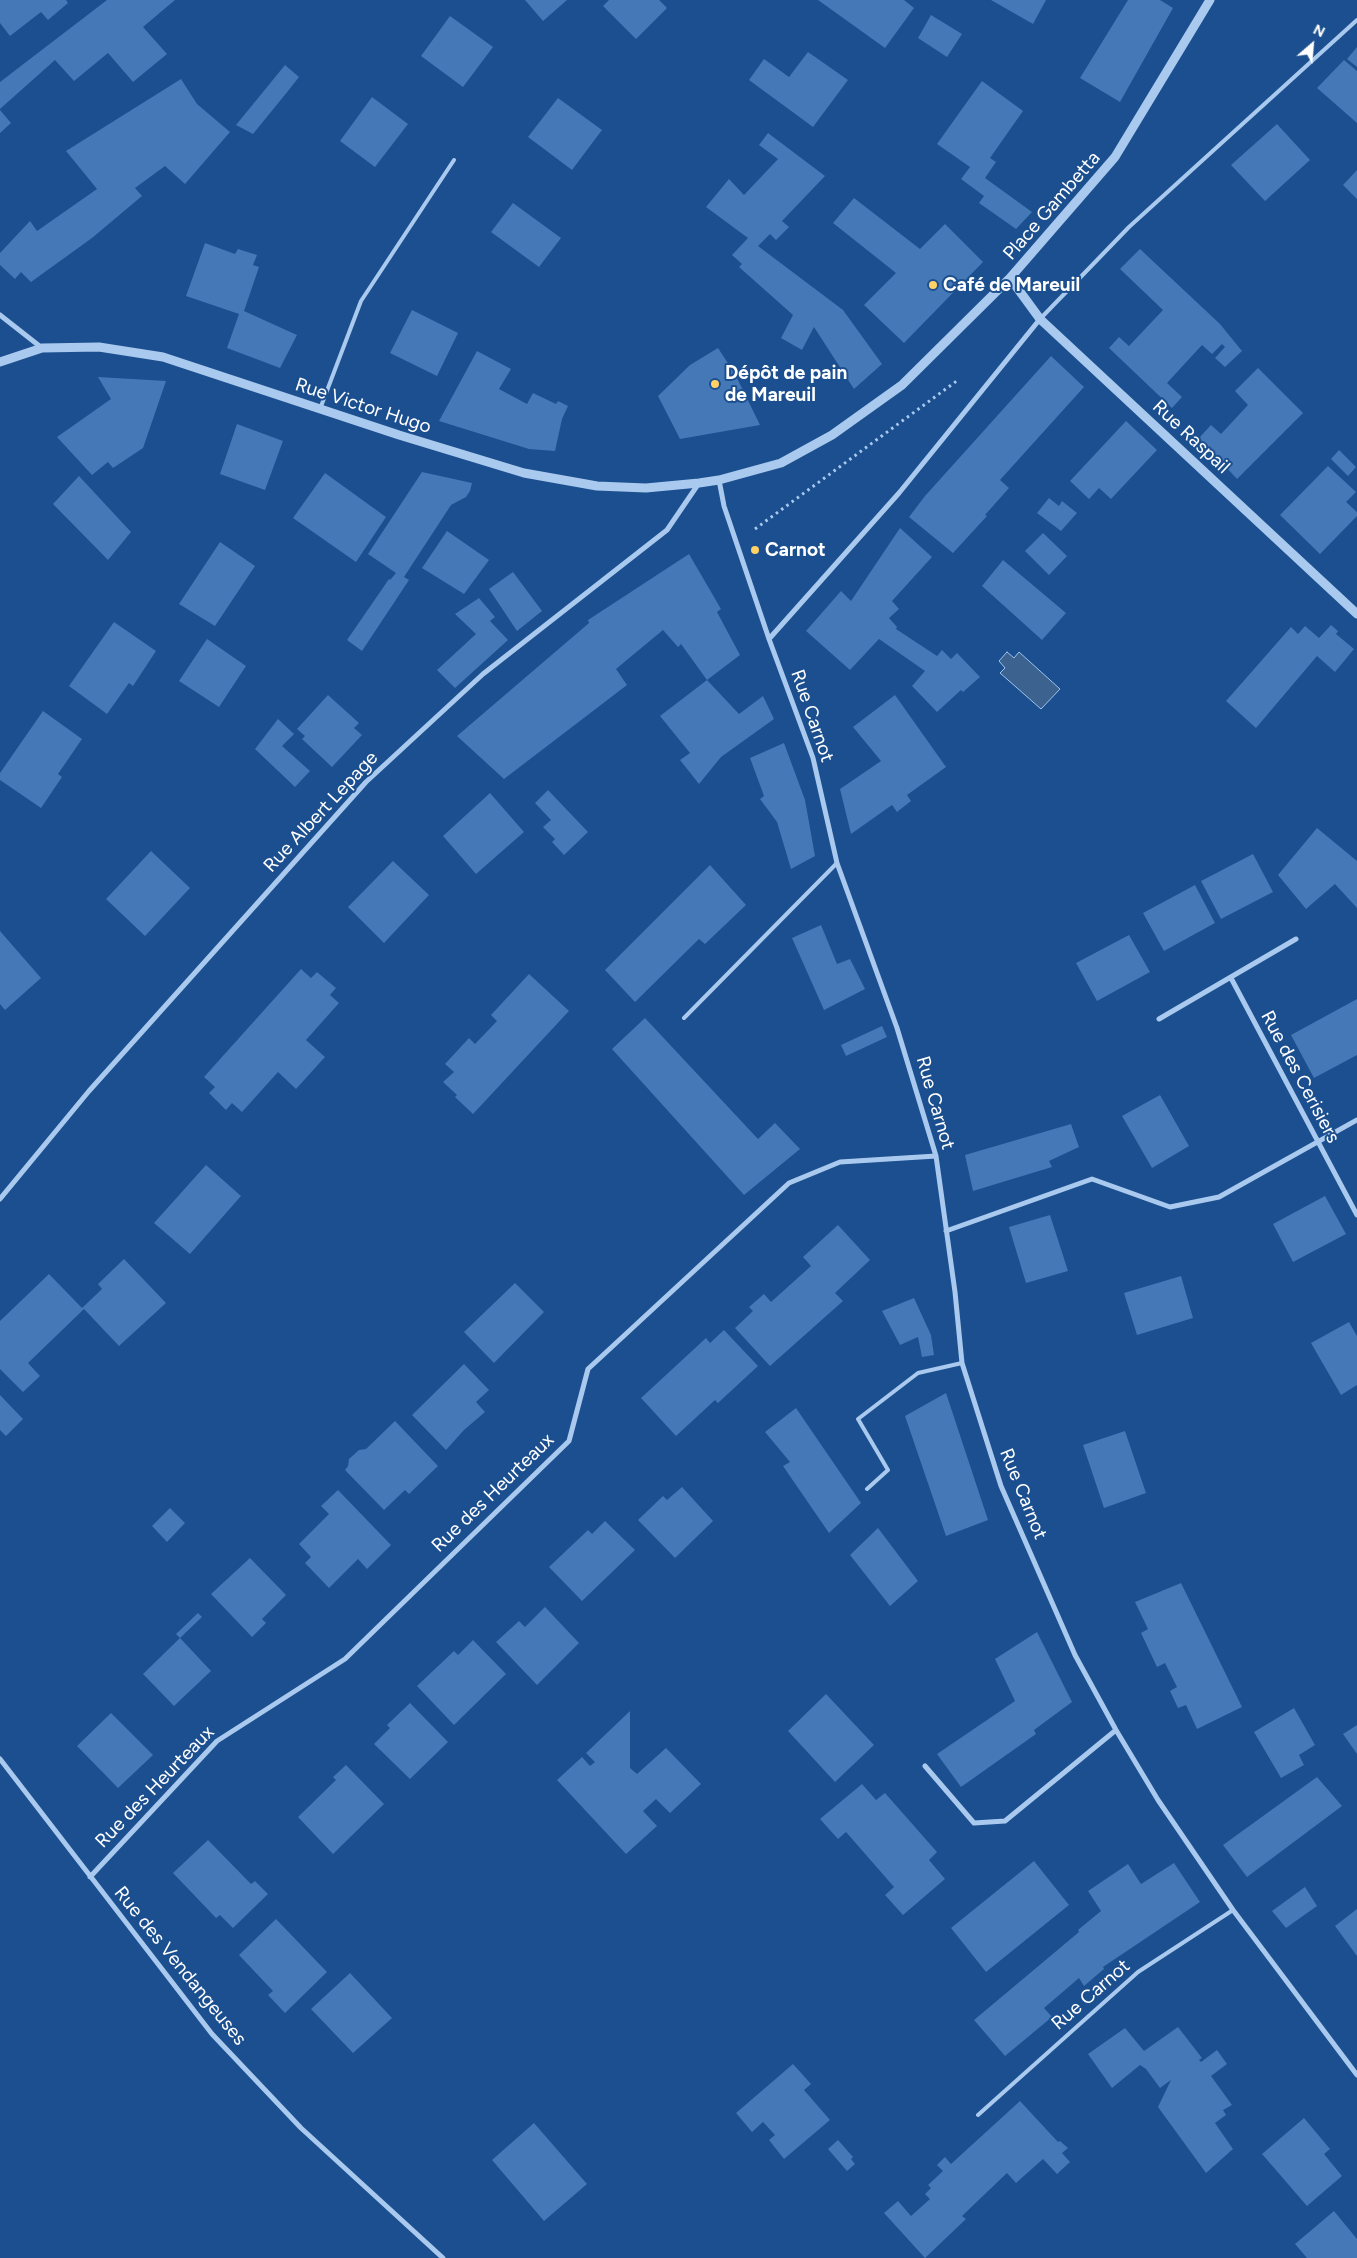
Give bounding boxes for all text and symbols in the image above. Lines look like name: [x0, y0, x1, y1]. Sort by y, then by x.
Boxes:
north arrow: [1287, 20, 1337, 70]
text: N: [1310, 21, 1328, 41]
street label: Place Gambetta: [999, 147, 1105, 265]
place label: Café de Mareuil: [943, 274, 1080, 296]
marker: Café de Mareuil: [927, 279, 939, 291]
place label: Dépôt de pain de Mareuil: [725, 362, 847, 406]
street label: Rue Victor Hugo: [292, 373, 434, 439]
marker: Dépôt de pain de Mareuil: [709, 378, 721, 390]
street label: Rue Raspail: [1148, 395, 1234, 479]
place label: Carnot: [765, 539, 826, 561]
marker: Carnot: [749, 544, 761, 556]
street label: Rue Carnot: [786, 667, 838, 765]
street label: Rue Albert Lepage: [259, 747, 383, 877]
street label: Rue des Cerisiers: [1256, 1007, 1344, 1147]
street label: Rue Carnot: [911, 1054, 959, 1152]
street label: Rue des Heurteaux: [427, 1429, 559, 1557]
street label: Rue Carnot: [994, 1445, 1052, 1543]
street label: Rue des Heurteaux: [91, 1721, 219, 1853]
street label: Rue des Vendangeuses: [109, 1882, 251, 2050]
street label: Rue Carnot: [1047, 1955, 1135, 2035]

